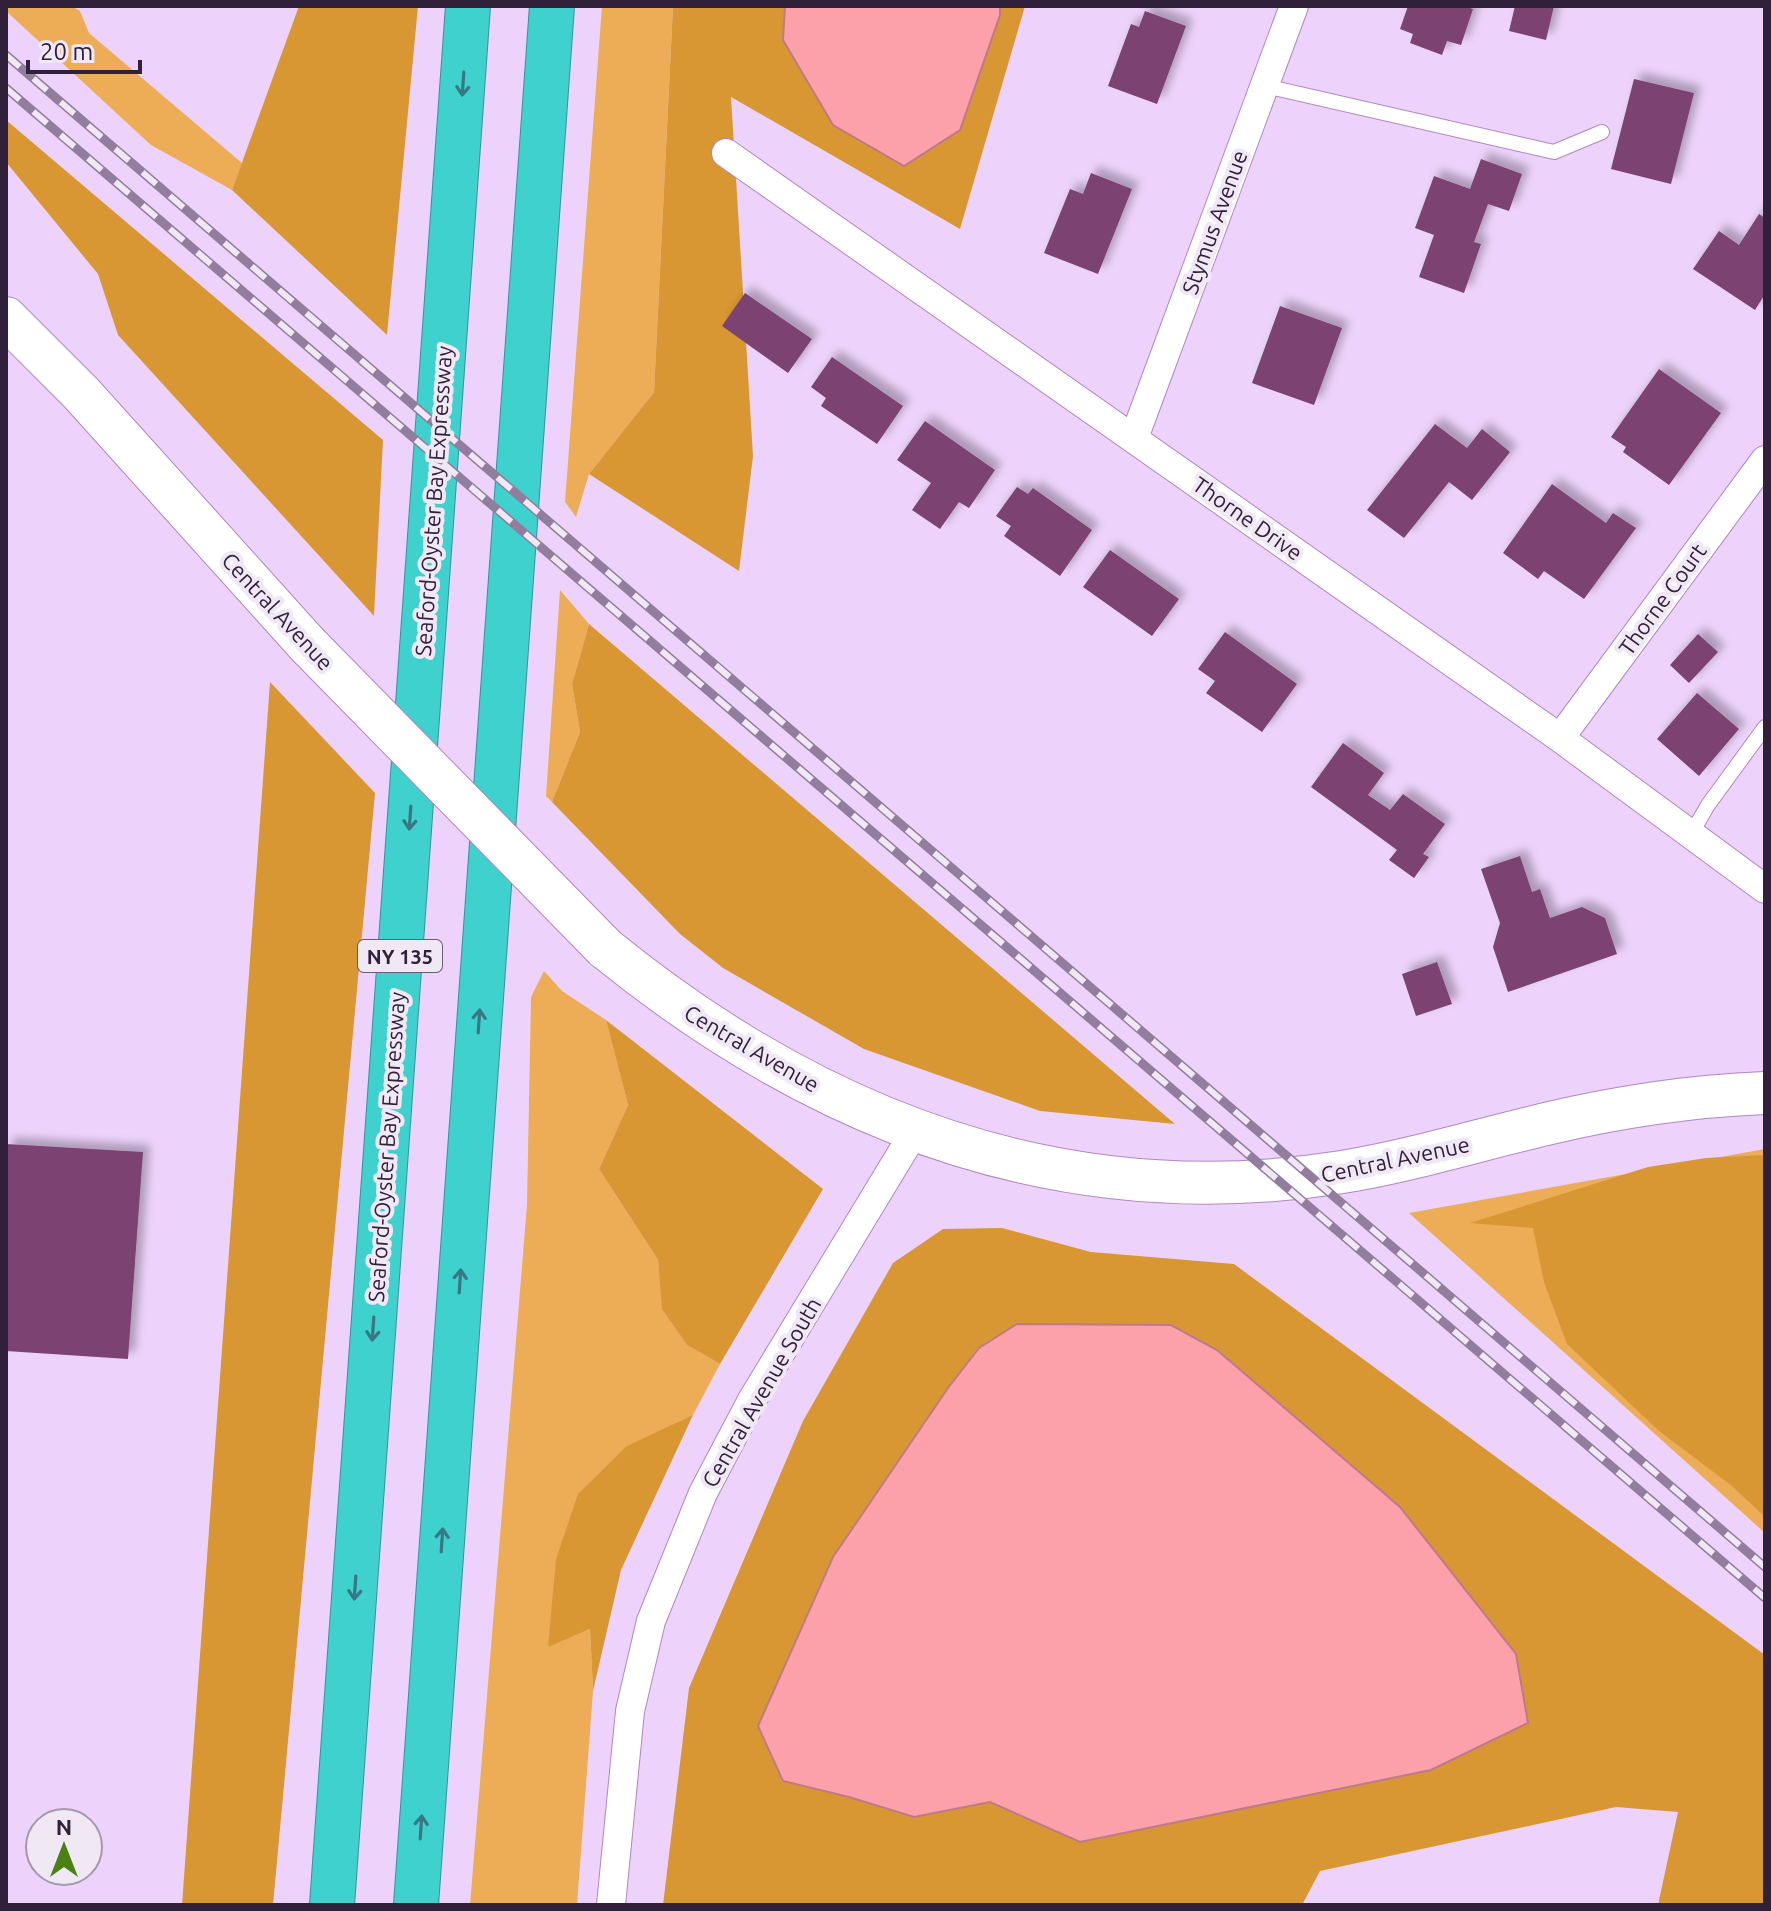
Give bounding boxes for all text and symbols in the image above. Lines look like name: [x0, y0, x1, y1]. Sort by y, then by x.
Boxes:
scale bar: [28, 24, 140, 74]
text: 20 m: [40, 38, 93, 65]
one-way arrow: [455, 70, 470, 97]
street label: Stymus Avenue: [1176, 147, 1252, 297]
street label: Seaford-Oyster Bay Expressway: [410, 345, 456, 657]
street label: Thorne Drive: [1189, 471, 1307, 565]
street label: Thorne Court: [1613, 538, 1711, 660]
street label: Central Avenue: [217, 547, 339, 675]
one-way arrow: [402, 804, 417, 831]
road number: NY 135: [358, 940, 442, 972]
street label: Seaford-Oyster Bay Expressway: [363, 991, 409, 1303]
street label: Central Avenue: [680, 999, 824, 1097]
one-way arrow: [472, 1008, 487, 1035]
street label: Central Avenue: [1318, 1131, 1472, 1187]
one-way arrow: [453, 1268, 468, 1295]
street label: Central Avenue South: [697, 1293, 825, 1491]
one-way arrow: [365, 1315, 380, 1342]
one-way arrow: [435, 1527, 450, 1554]
one-way arrow: [347, 1574, 362, 1601]
north arrow: [24, 1807, 104, 1887]
text: N: [56, 1814, 72, 1839]
one-way arrow: [414, 1814, 429, 1841]

